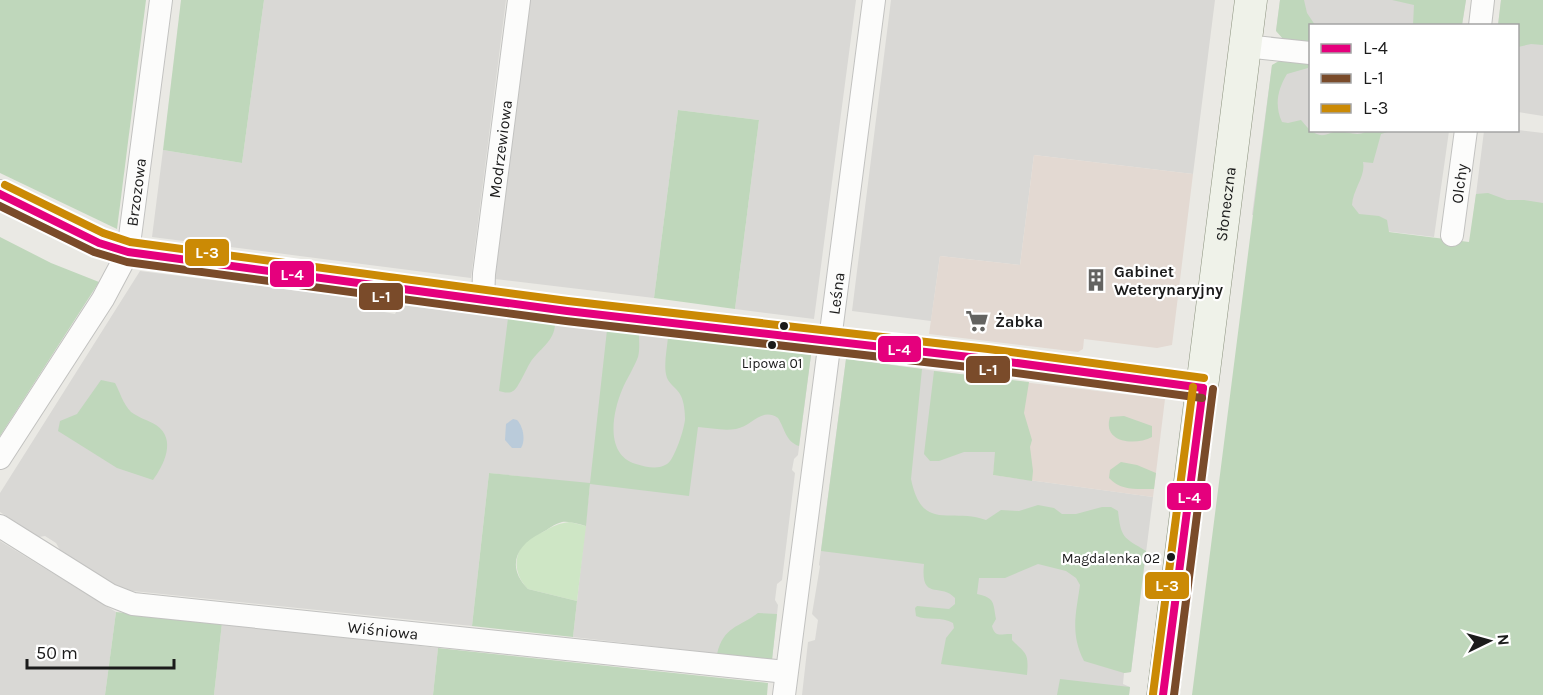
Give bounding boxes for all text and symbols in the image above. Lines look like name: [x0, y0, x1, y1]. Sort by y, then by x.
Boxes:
legend: [1309, 24, 1519, 132]
text: L-4: [1363, 37, 1388, 59]
text: L-1: [1363, 67, 1384, 89]
text: L-3: [1363, 97, 1388, 119]
street label: Modrzewiowa: [485, 99, 516, 199]
street label: Brzozowa: [122, 157, 150, 228]
street label: Olchy: [1447, 162, 1472, 205]
street label: Słoneczna: [1212, 166, 1240, 242]
line badge: L-3: [184, 238, 230, 267]
text: L-3: [195, 243, 219, 262]
line badge: L-4: [269, 260, 315, 288]
place label: Gabinet Weterynaryjny: [1114, 262, 1223, 299]
text: L-4: [280, 265, 304, 284]
building icon: Gabinet Weterynaryjny: [1083, 267, 1109, 293]
street label: Leśna: [824, 271, 849, 316]
line badge: L-1: [358, 282, 404, 311]
text: L-1: [371, 287, 391, 306]
supermarket icon: Żabka: [964, 308, 990, 334]
place label: Żabka: [995, 312, 1043, 331]
unlabelled marker: [778, 320, 790, 332]
line badge: L-4: [877, 335, 922, 363]
marker: Lipowa 01: [766, 339, 778, 351]
text: L-4: [887, 340, 911, 359]
place label: Lipowa 01: [742, 355, 802, 372]
line badge: L-1: [965, 355, 1011, 384]
text: L-1: [978, 360, 998, 379]
line badge: L-4: [1166, 482, 1212, 511]
text: L-4: [1177, 488, 1201, 507]
place label: Magdalenka 02: [1062, 550, 1160, 567]
marker: Magdalenka 02: [1165, 551, 1177, 563]
line badge: L-3: [1144, 571, 1190, 600]
text: L-3: [1155, 576, 1179, 595]
north arrow: [1459, 611, 1519, 671]
street label: Wiśniowa: [347, 617, 419, 644]
scale bar: [27, 632, 174, 670]
text: N: [1493, 633, 1513, 646]
text: 50 m: [36, 642, 78, 664]

